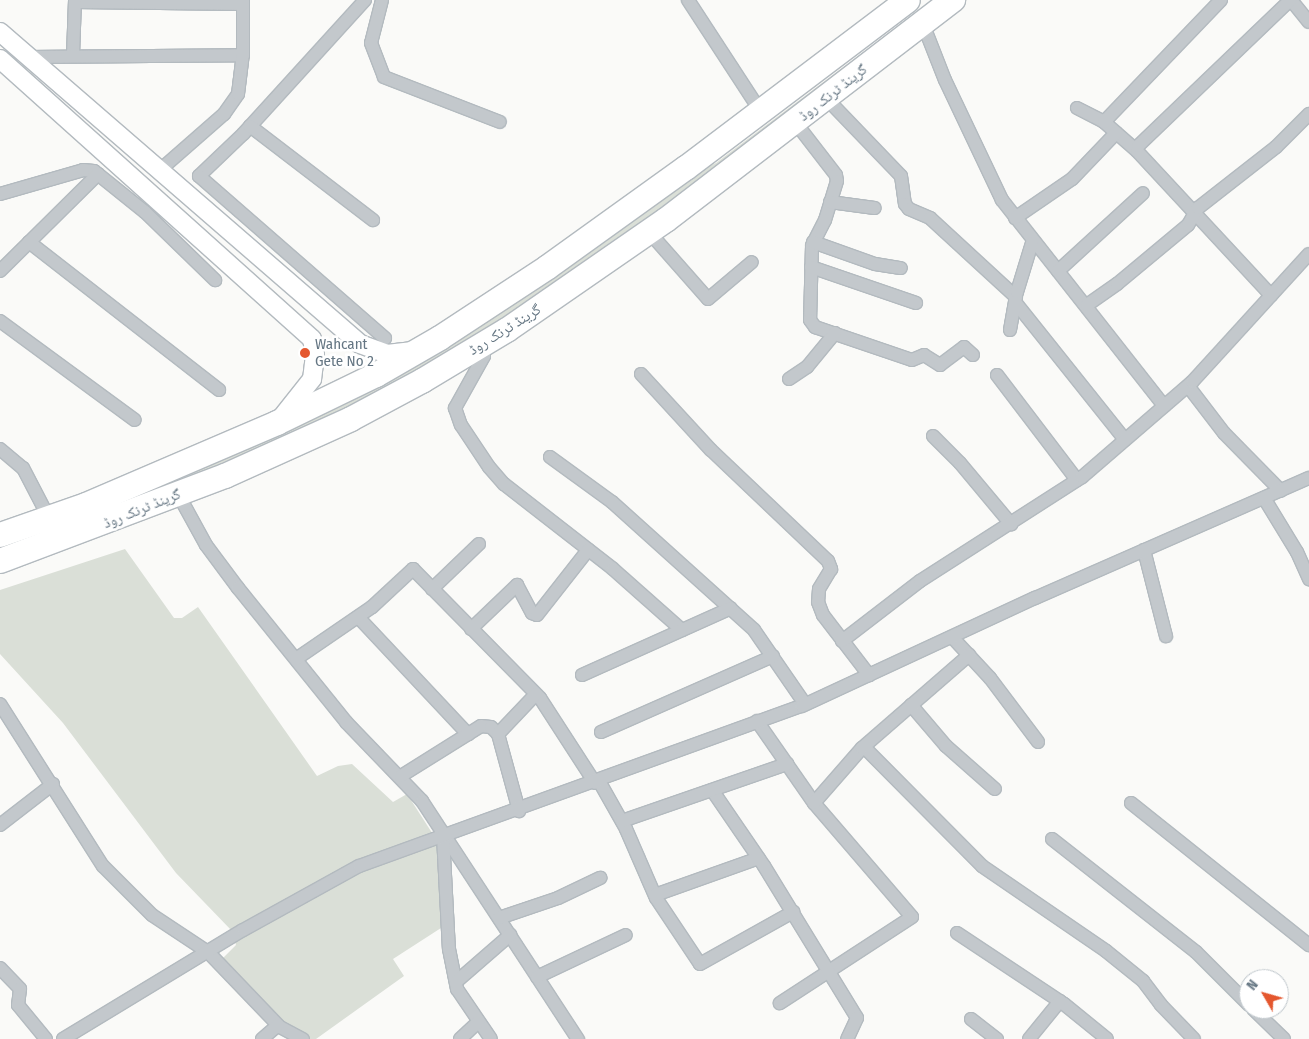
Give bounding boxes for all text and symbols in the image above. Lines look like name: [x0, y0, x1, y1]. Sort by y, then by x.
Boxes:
street label: گرینڈ ٹرنک روڈ: [795, 61, 871, 125]
street label: گرینڈ ٹرنک روڈ: [465, 301, 545, 359]
place label: Wahcant Gete No 2: [315, 335, 374, 370]
marker: Wahcant Gete No 2: [299, 347, 311, 359]
street label: گرینڈ ٹرنک روڈ: [101, 485, 183, 533]
north arrow: [1239, 969, 1289, 1019]
text: N: [1243, 977, 1262, 994]

